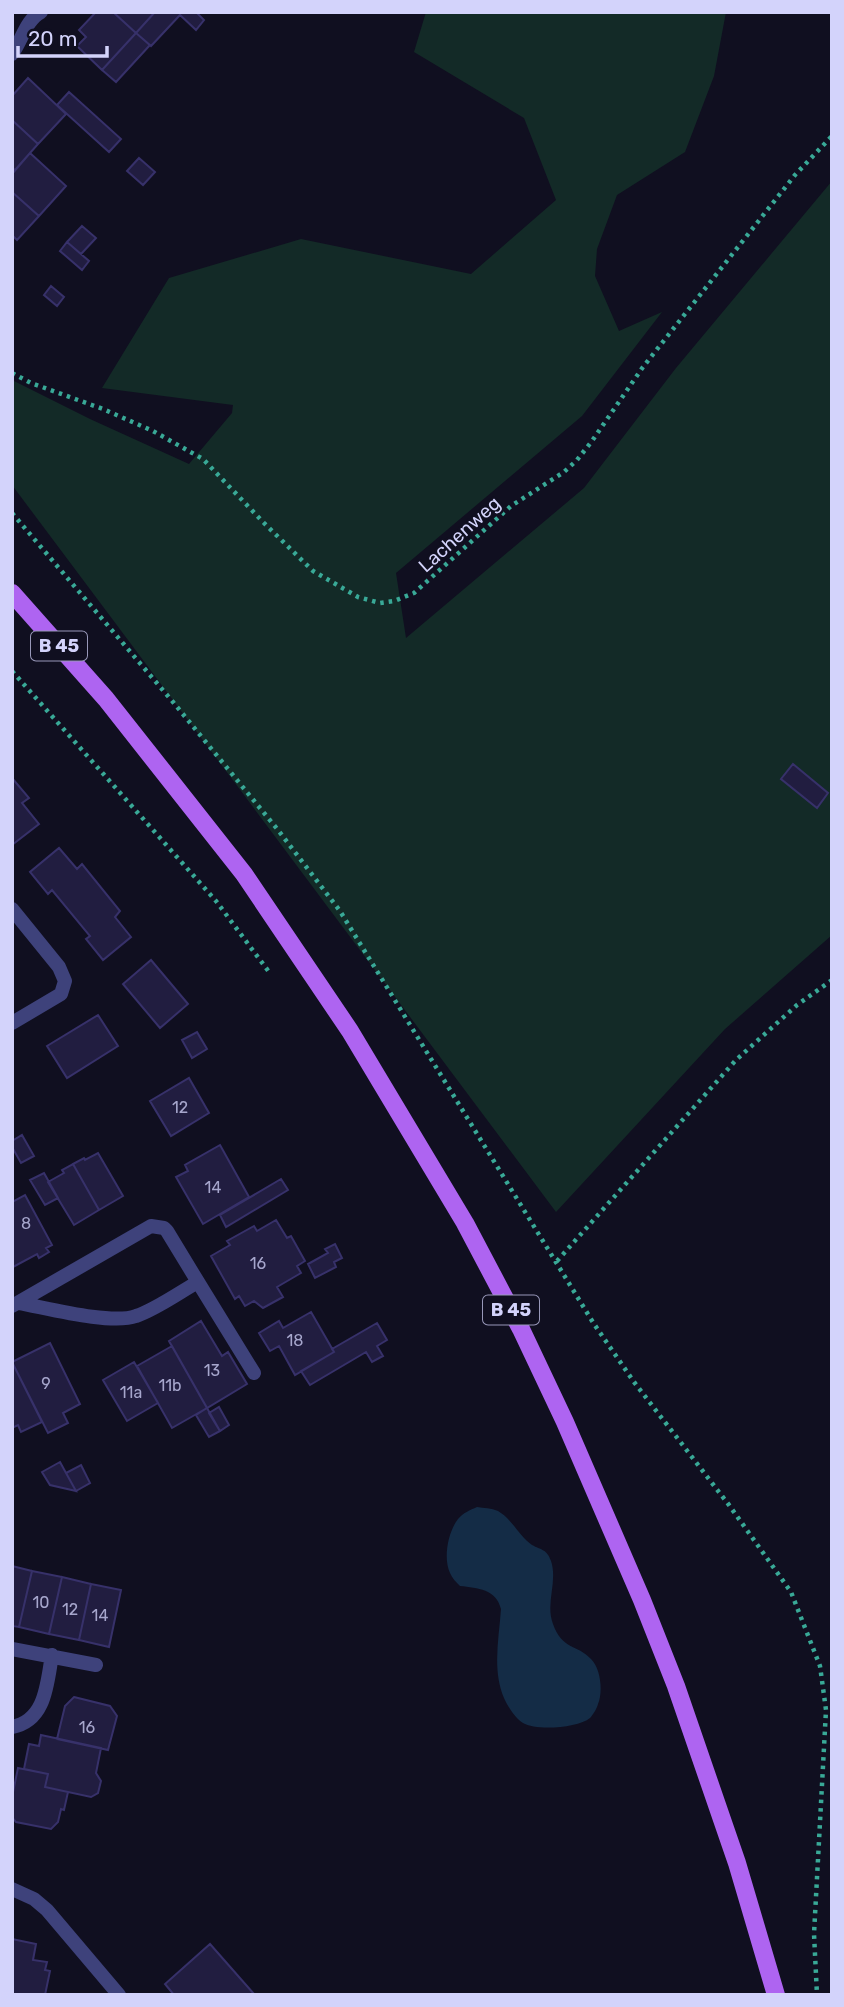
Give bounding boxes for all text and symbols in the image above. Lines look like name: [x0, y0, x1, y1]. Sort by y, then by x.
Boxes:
scale bar: [18, 14, 107, 58]
text: 20 m: [28, 26, 77, 51]
street label: Lachenweg: [414, 492, 505, 577]
road number: B 45: [31, 632, 87, 660]
house number: 12: [172, 1098, 188, 1117]
house number: 14: [205, 1178, 221, 1197]
house number: 8: [21, 1214, 31, 1233]
house number: 16: [250, 1254, 267, 1273]
road number: B 45: [483, 1296, 539, 1324]
house number: 18: [286, 1331, 304, 1350]
house number: 13: [204, 1361, 220, 1380]
house number: 9: [41, 1374, 51, 1393]
house number: 11b: [158, 1376, 182, 1395]
house number: 11a: [120, 1383, 142, 1402]
house number: 10: [32, 1593, 50, 1612]
house number: 12: [62, 1600, 78, 1619]
house number: 14: [92, 1606, 108, 1625]
house number: 16: [79, 1718, 96, 1737]

